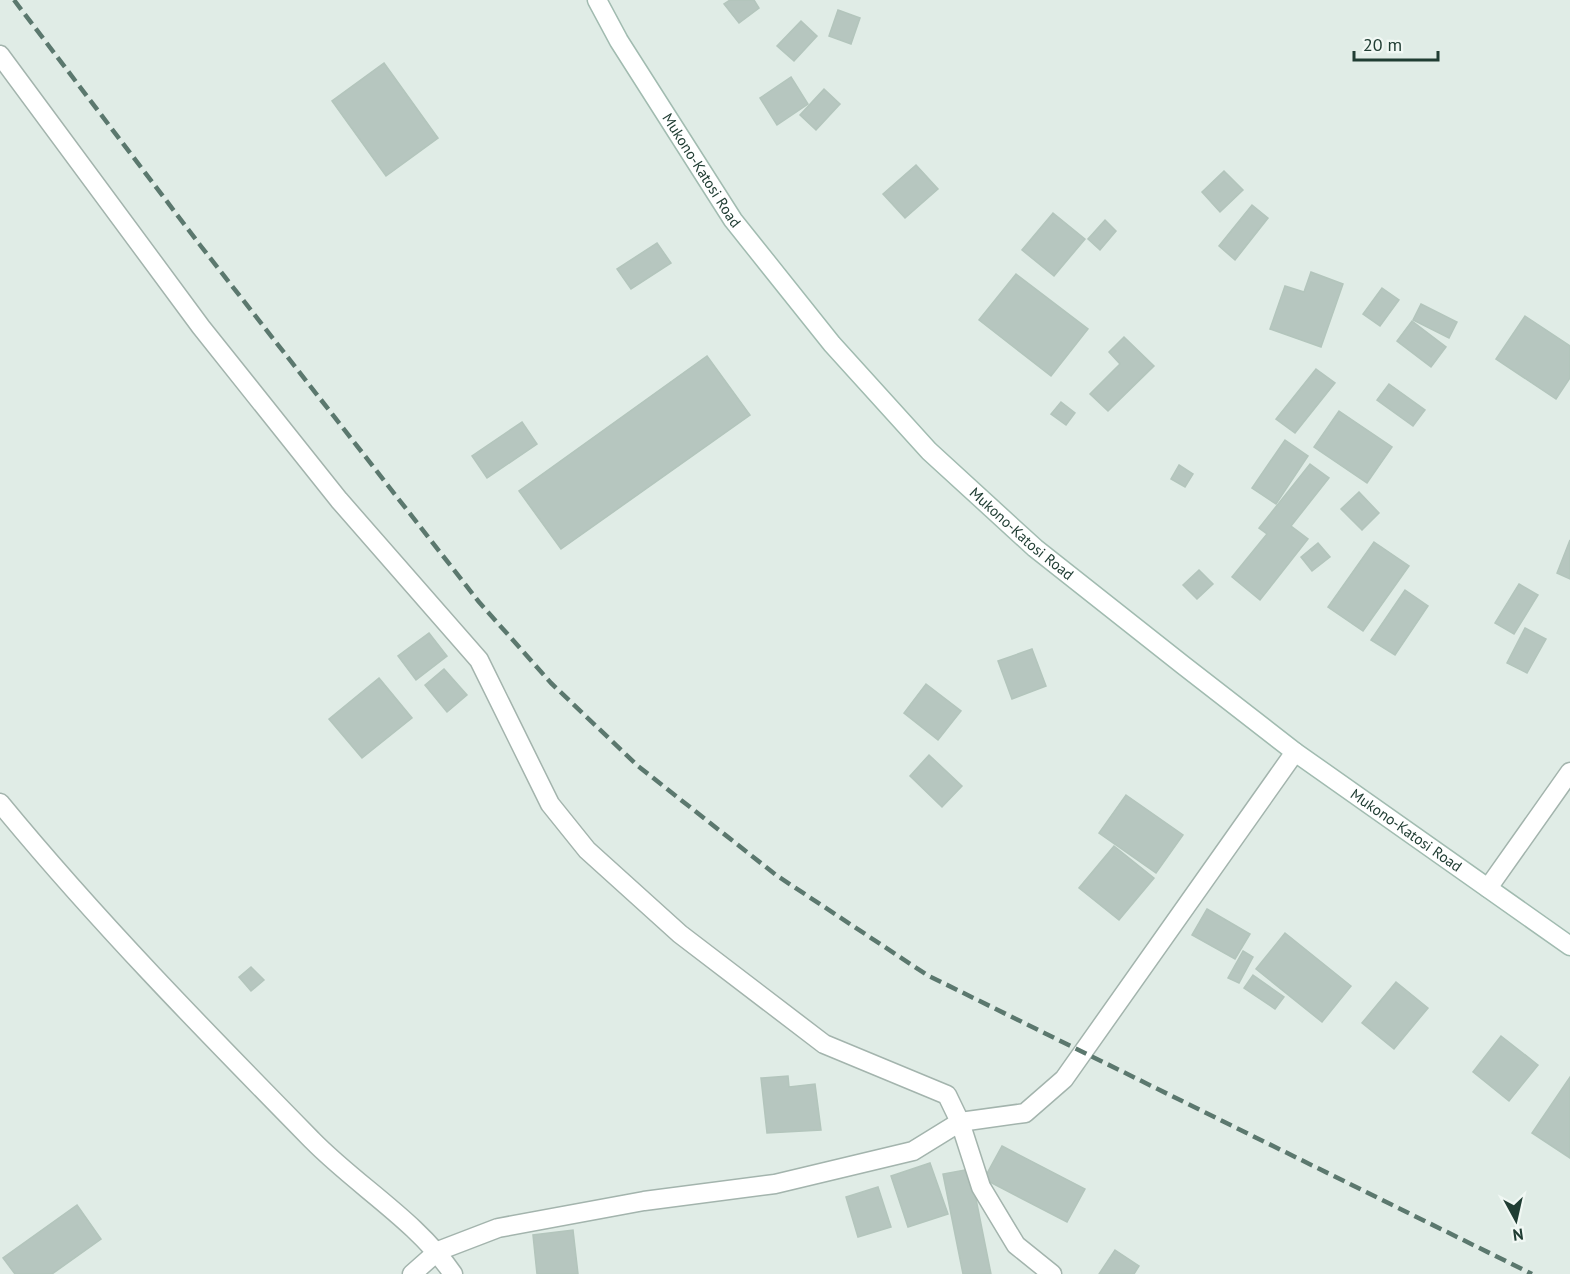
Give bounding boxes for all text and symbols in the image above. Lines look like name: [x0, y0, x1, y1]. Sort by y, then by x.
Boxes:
scale bar: [1354, 24, 1438, 62]
text: 20 m: [1363, 33, 1402, 56]
street label: Mukono-Katosi Road: [658, 109, 745, 231]
street label: Mukono-Katosi Road: [966, 483, 1078, 584]
street label: Mukono-Katosi Road: [1347, 784, 1466, 876]
north arrow: [1486, 1190, 1546, 1250]
text: N: [1511, 1224, 1525, 1245]

